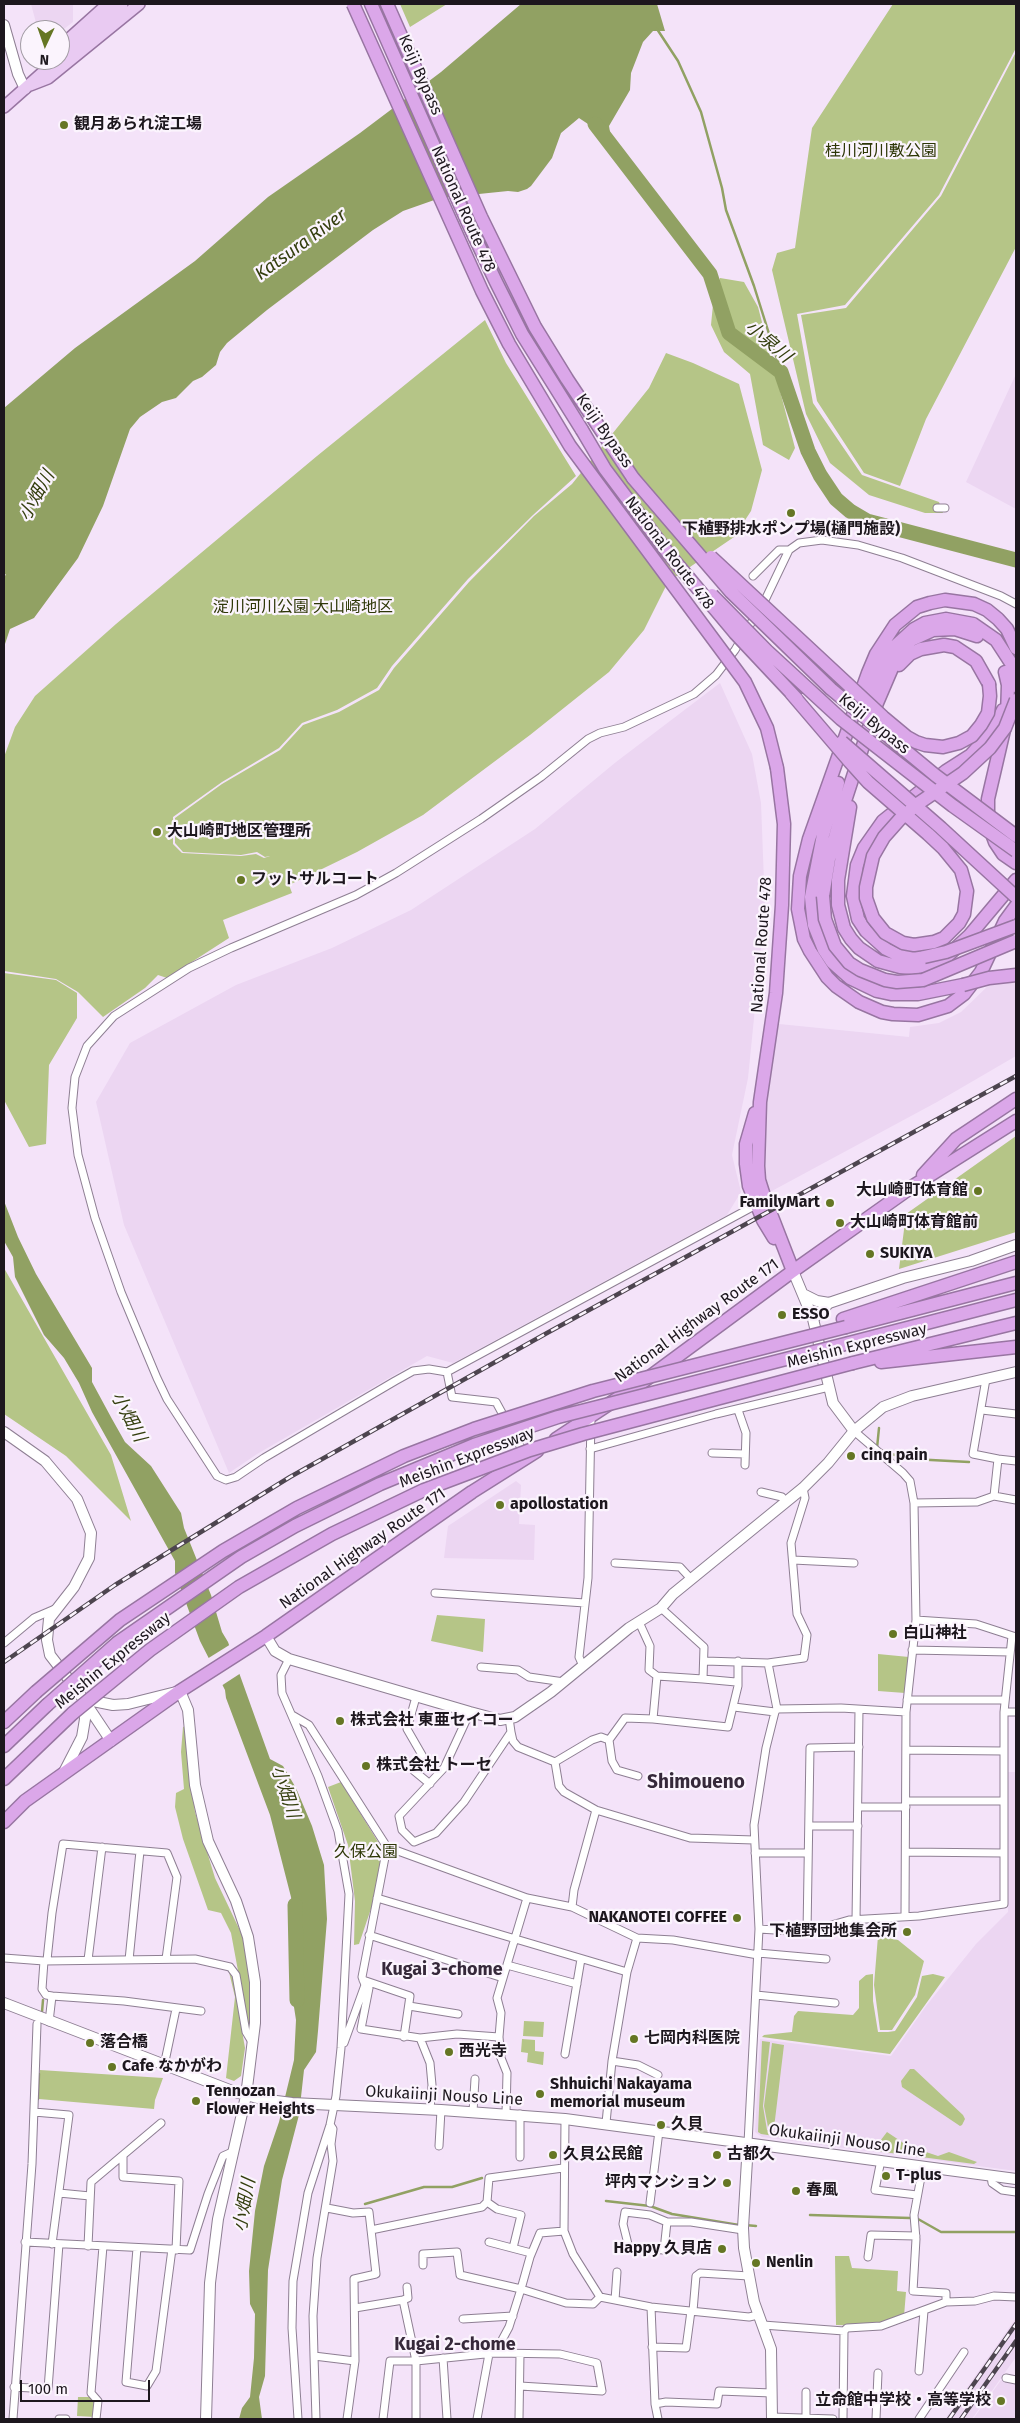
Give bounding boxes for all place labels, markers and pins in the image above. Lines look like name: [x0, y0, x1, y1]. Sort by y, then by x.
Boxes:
place label: 観月あられ淀工場: [74, 115, 202, 135]
marker: 観月あられ淀工場: [58, 119, 70, 131]
marker: 下植野排水ポンプ場(樋門施設): [785, 507, 797, 519]
place label: 下植野排水ポンプ場(樋門施設): [682, 520, 900, 540]
place label: 大山崎町地区管理所: [167, 822, 311, 842]
marker: 大山崎町地区管理所: [151, 826, 163, 838]
place label: フットサルコート: [251, 870, 379, 890]
marker: フットサルコート: [235, 874, 247, 886]
place label: 大山崎町体育館: [856, 1181, 968, 1201]
marker: 大山崎町体育館: [972, 1185, 984, 1197]
place label: FamilyMart: [740, 1193, 820, 1213]
marker: FamilyMart: [824, 1197, 836, 1209]
place label: 大山崎町体育館前: [850, 1213, 978, 1233]
marker: 大山崎町体育館前: [834, 1217, 846, 1229]
place label: SUKIYA: [880, 1244, 932, 1264]
marker: SUKIYA: [864, 1248, 876, 1260]
place label: ESSO: [792, 1305, 829, 1325]
marker: ESSO: [776, 1309, 788, 1321]
place label: cinq pain: [861, 1446, 928, 1466]
marker: cinq pain: [845, 1450, 857, 1462]
place label: apollostation: [510, 1495, 608, 1515]
marker: apollostation: [494, 1499, 506, 1511]
place label: 白山神社: [903, 1624, 967, 1644]
marker: 白山神社: [887, 1628, 899, 1640]
place label: 株式会社 東亜セイコー: [350, 1711, 514, 1731]
marker: 株式会社 東亜セイコー: [334, 1715, 346, 1727]
place label: 株式会社 トーセ: [376, 1756, 492, 1776]
marker: 株式会社 トーセ: [360, 1760, 372, 1772]
place label: NAKANOTEI COFFEE: [588, 1908, 727, 1928]
marker: NAKANOTEI COFFEE: [731, 1912, 743, 1924]
place label: 下植野団地集会所: [769, 1922, 897, 1942]
marker: 下植野団地集会所: [901, 1926, 913, 1938]
place label: 七岡内科医院: [644, 2029, 740, 2049]
place label: 落合橋: [100, 2033, 148, 2053]
marker: 七岡内科医院: [628, 2033, 640, 2045]
marker: 落合橋: [84, 2037, 96, 2049]
place label: 西光寺: [459, 2042, 507, 2062]
marker: 西光寺: [443, 2046, 455, 2058]
place label: Cafe なかがわ: [122, 2057, 222, 2077]
marker: Cafe なかがわ: [106, 2061, 118, 2073]
place label: Shhuichi Nakayama memorial museum: [550, 2075, 692, 2113]
place label: Tennozan Flower Heights: [206, 2082, 315, 2120]
marker: Shhuichi Nakayama memorial museum: [534, 2088, 546, 2100]
marker: Tennozan Flower Heights: [190, 2095, 202, 2107]
place label: 久貝: [671, 2115, 703, 2135]
marker: 久貝: [655, 2119, 667, 2131]
place label: 久貝公民館: [563, 2145, 643, 2165]
place label: 古都久: [727, 2145, 775, 2165]
marker: 久貝公民館: [547, 2149, 559, 2161]
marker: 古都久: [711, 2149, 723, 2161]
place label: T-plus: [896, 2166, 942, 2186]
marker: T-plus: [880, 2170, 892, 2182]
place label: 坪内マンション: [605, 2173, 717, 2193]
marker: 坪内マンション: [721, 2177, 733, 2189]
place label: 春風: [806, 2181, 838, 2201]
marker: 春風: [790, 2185, 802, 2197]
place label: Happy 久貝店: [614, 2239, 712, 2259]
marker: Happy 久貝店: [716, 2243, 728, 2255]
place label: Nenlin: [766, 2253, 813, 2273]
marker: Nenlin: [750, 2257, 762, 2269]
place label: 立命館中学校・高等学校: [815, 2391, 991, 2411]
marker: 立命館中学校・高等学校: [995, 2395, 1007, 2407]

